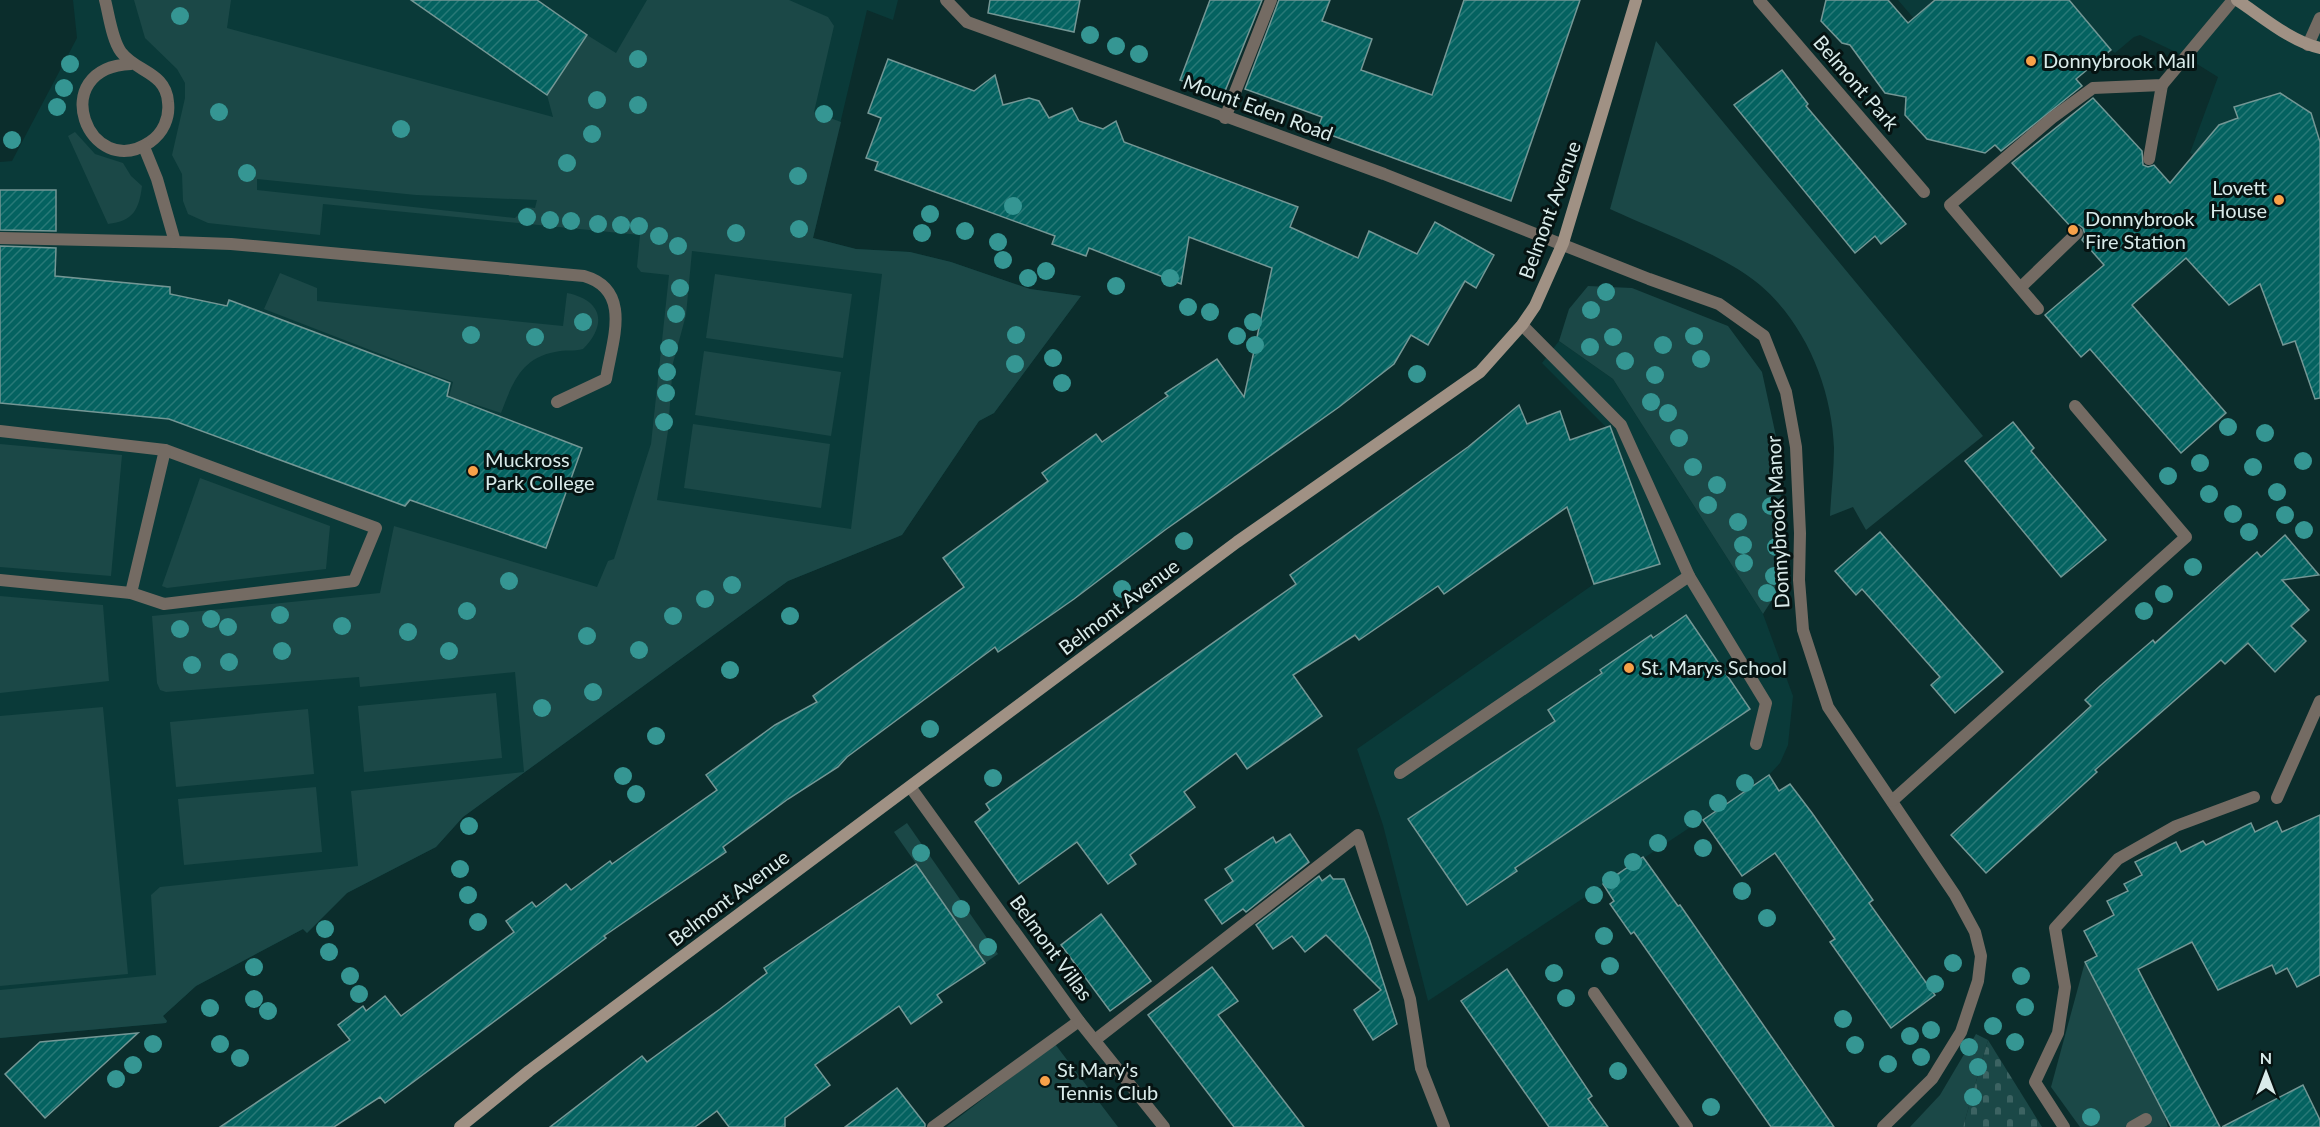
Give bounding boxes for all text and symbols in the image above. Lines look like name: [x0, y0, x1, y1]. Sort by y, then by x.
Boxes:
street label: Belmont Park: [1809, 30, 1905, 135]
place label: Donnybrook Mall: [2043, 48, 2195, 72]
marker: Donnybrook Mall: [2024, 54, 2038, 68]
street label: Mount Eden Road: [1180, 69, 1336, 145]
street label: Belmont Avenue: [1513, 138, 1585, 282]
place label: Lovett House: [2210, 175, 2267, 222]
marker: Lovett House: [2272, 193, 2286, 207]
place label: Donnybrook Fire Station: [2085, 206, 2196, 253]
marker: Donnybrook Fire Station: [2066, 223, 2080, 237]
street label: Donnybrook Manor: [1760, 434, 1794, 609]
place label: Muckross Park College: [485, 447, 595, 494]
marker: Muckross Park College: [466, 464, 480, 478]
street label: Belmont Avenue: [1053, 553, 1183, 659]
place label: St. Marys School: [1641, 655, 1787, 679]
marker: St. Marys School: [1622, 661, 1636, 675]
street label: Belmont Avenue: [663, 844, 793, 950]
street label: Belmont Villas: [1005, 890, 1098, 1005]
north arrow: [2236, 1043, 2296, 1103]
text: N: [2260, 1048, 2272, 1067]
place label: St Mary's Tennis Club: [1057, 1057, 1158, 1104]
marker: St Mary's Tennis Club: [1038, 1074, 1052, 1088]

